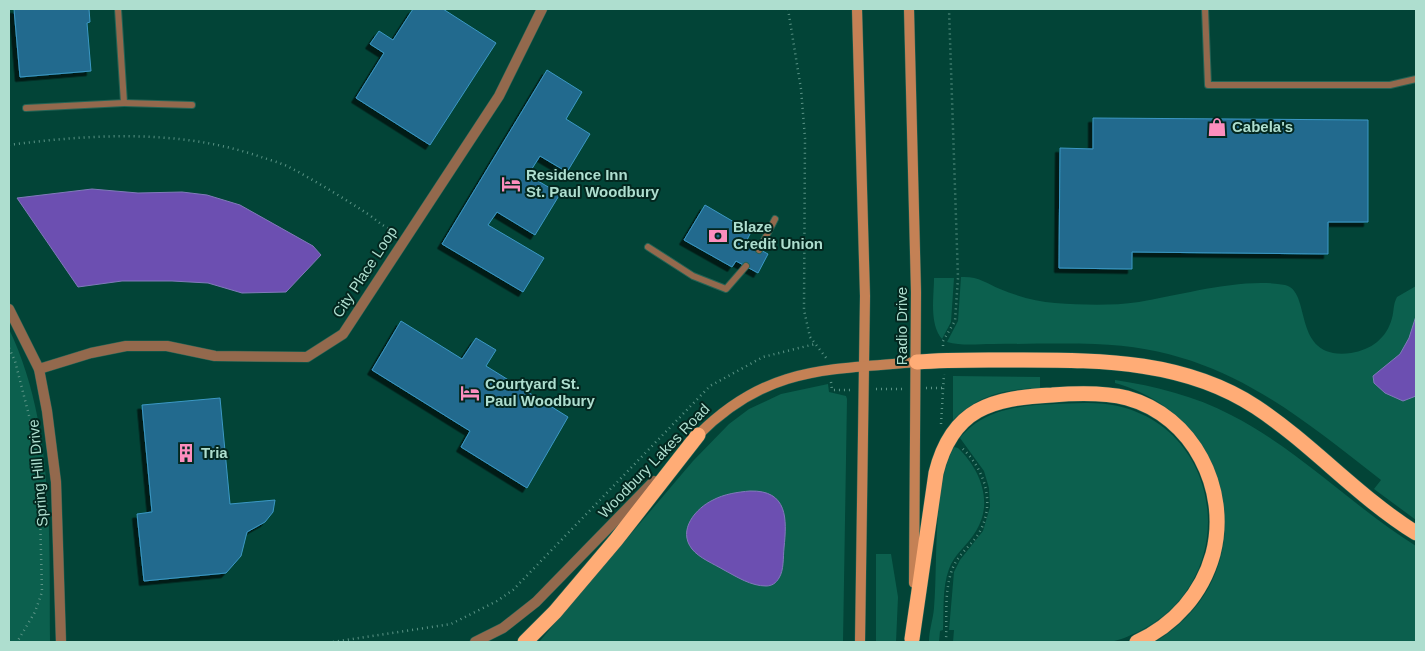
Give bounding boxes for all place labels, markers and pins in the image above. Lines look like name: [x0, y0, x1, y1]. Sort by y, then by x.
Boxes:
shop icon: Cabela's: [1206, 116, 1228, 138]
place label: Cabela's: [1232, 118, 1293, 135]
place label: Residence Inn St. Paul Woodbury: [526, 166, 660, 200]
hotel icon: Residence Inn St. Paul Woodbury: [500, 173, 522, 195]
place label: Blaze Credit Union: [733, 218, 823, 252]
bank icon: Blaze Credit Union: [707, 225, 729, 247]
place label: Courtyard St. Paul Woodbury: [485, 375, 595, 409]
hotel icon: Courtyard St. Paul Woodbury: [459, 382, 481, 404]
building icon: Tria: [175, 442, 197, 464]
place label: Tria: [201, 444, 228, 461]

